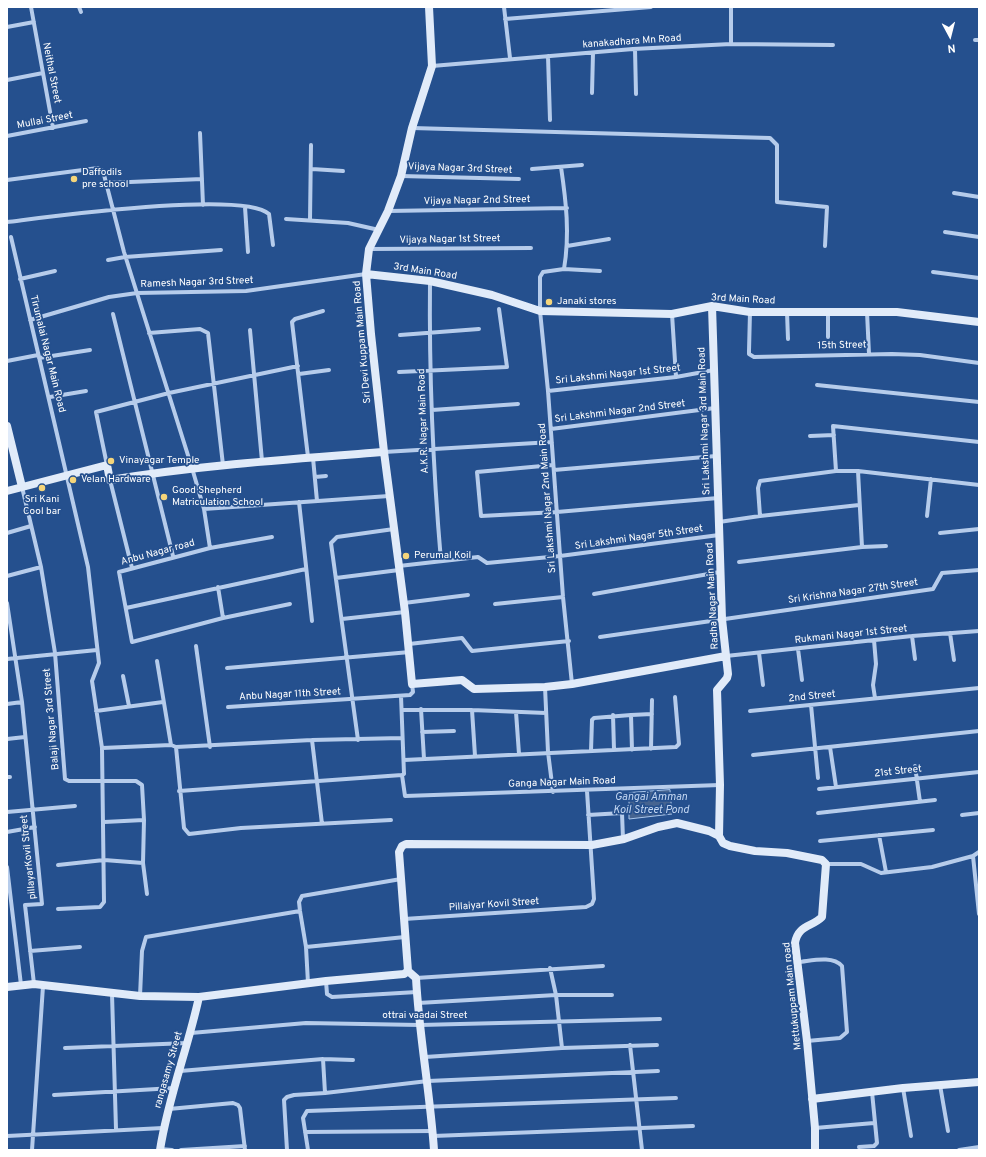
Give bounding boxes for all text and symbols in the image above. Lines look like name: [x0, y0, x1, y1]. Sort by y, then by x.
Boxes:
north arrow: [930, 16, 970, 56]
street label: kanakadhara Mn Road: [582, 33, 682, 51]
text: N: [947, 40, 956, 55]
street label: Neithal Street: [39, 41, 63, 105]
street label: Mullai Street: [16, 110, 74, 132]
street label: Vijaya Nagar 3rd Street: [408, 161, 512, 177]
place label: Daffodils pre school: [82, 167, 128, 190]
marker: Daffodils pre school: [69, 174, 79, 184]
street label: Vijaya Nagar 2nd Street: [424, 194, 530, 208]
street label: Vijaya Nagar 1st Street: [399, 233, 501, 247]
street label: 3rd Main Road: [392, 261, 458, 283]
street label: Ramesh Nagar 3rd Street: [140, 275, 254, 291]
street label: Sri Devi Kuppam Main Road: [352, 280, 374, 404]
street label: 3rd Main Road: [711, 292, 775, 308]
street label: Tirumalai Nagar Main Road: [27, 294, 67, 414]
place label: Janaki stores: [557, 296, 616, 308]
marker: Janaki stores: [544, 297, 554, 307]
street label: 15th Street: [817, 340, 867, 352]
street label: Sri Lakshmi Nagar 3rd Main Road: [696, 347, 714, 495]
street label: Sri Lakshmi Nagar 1st Street: [555, 362, 681, 388]
street label: A.K.R. Nagar Main Road: [416, 368, 432, 474]
street label: Sri Lakshmi Nagar 2nd Street: [554, 398, 686, 426]
street label: Sri Lakshmi Nagar 2nd Main Road: [537, 422, 559, 574]
place label: Vinayagar Temple: [119, 455, 199, 467]
marker: Vinayagar Temple: [106, 456, 116, 466]
place label: Velan Hardware: [81, 474, 151, 486]
marker: Velan Hardware: [68, 475, 78, 485]
marker: Sri Kani Cool bar: [37, 483, 47, 493]
place label: Good Shepherd Matriculation School: [172, 485, 263, 508]
marker: Good Shepherd Matriculation School: [159, 492, 169, 502]
place label: Sri Kani Cool bar: [23, 494, 61, 518]
street label: Sri Lakshmi Nagar 5th Street: [574, 523, 704, 553]
street label: Anbu Nagar road: [120, 537, 196, 569]
street label: Radha Nagar Main Road: [704, 542, 722, 650]
place label: Perumal Koil: [414, 550, 471, 562]
marker: Perumal Koil: [401, 551, 411, 561]
street label: Sri Krishna Nagar 27th Street: [787, 577, 919, 607]
street label: Rukmani Nagar 1st Street: [794, 623, 908, 647]
street label: Balaji Nagar 3rd Street: [42, 668, 62, 770]
street label: Anbu Nagar 11th Street: [239, 686, 341, 704]
street label: 2nd Street: [788, 689, 836, 705]
street label: 21st Street: [874, 764, 922, 780]
street label: Ganga Nagar Main Road: [508, 775, 616, 791]
water label: Gangai Amman Koil Street Pond: [613, 791, 689, 817]
street label: pillayarKovil Street: [19, 814, 39, 900]
street label: Pillaiyar Kovil Street: [448, 896, 540, 914]
street label: Mettukuppam Main road: [781, 941, 805, 1051]
street label: ottrai vaadai Street: [382, 1010, 468, 1022]
street label: rangasamy Street: [152, 1030, 186, 1110]

